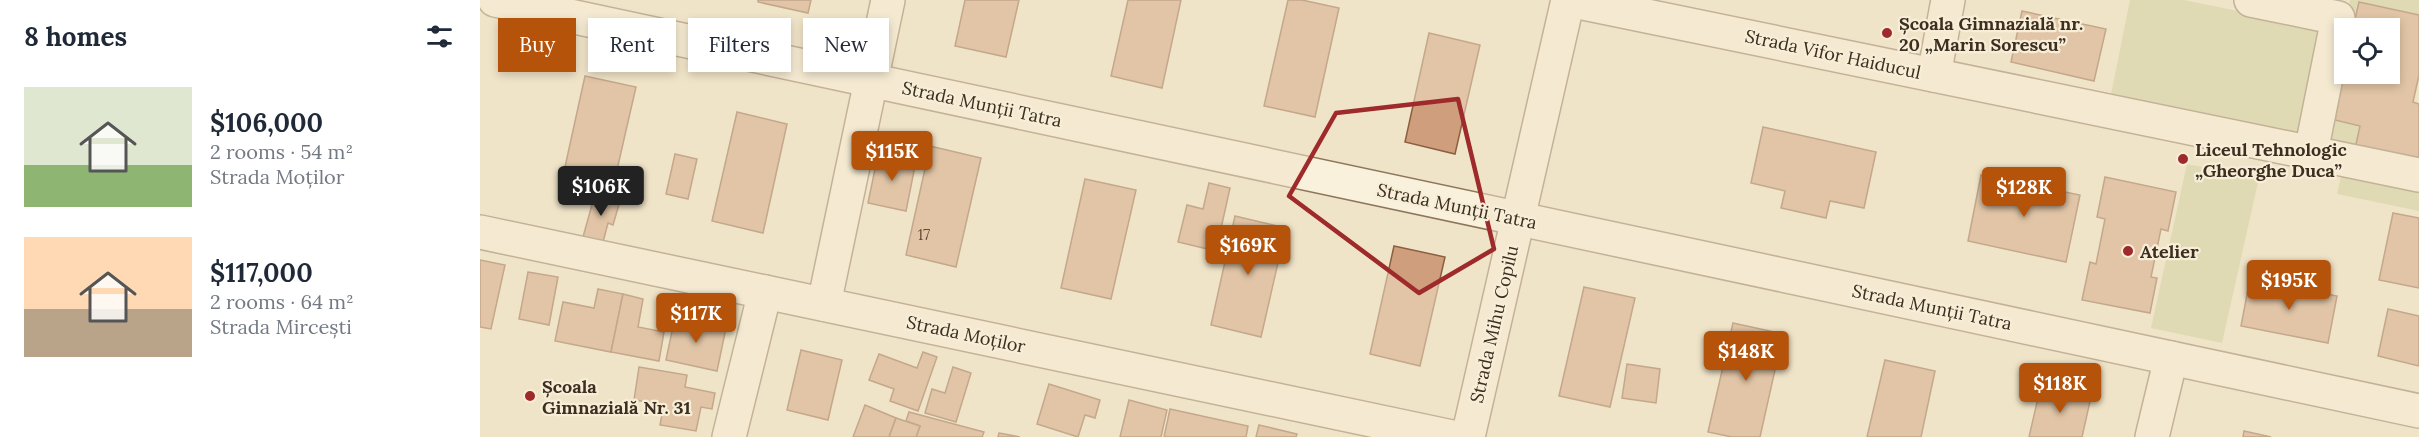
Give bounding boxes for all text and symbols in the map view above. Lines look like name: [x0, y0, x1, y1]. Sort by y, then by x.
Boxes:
place label: Școala Gimnazială nr. 20 „Marin Sorescu”: [1899, 12, 2083, 56]
chip: Buy: [498, 18, 576, 72]
chip: Rent: [588, 18, 676, 72]
chip: Filters: [688, 18, 791, 72]
chip: New: [803, 18, 889, 72]
map controls: [2334, 18, 2400, 84]
button: locate: [2334, 18, 2400, 84]
text: 8 homes: [24, 20, 127, 53]
icon: filters: [423, 20, 456, 53]
street label: Strada Vifor Haiducul: [1743, 24, 1923, 84]
marker: Școala Gimnazială nr. 20 „Marin Sorescu”: [1880, 26, 1894, 40]
street label: Strada Munții Tatra: [900, 76, 1064, 132]
text: $106,000: [210, 106, 323, 139]
icon: home: [72, 111, 144, 183]
pin: $115K: [850, 131, 934, 182]
text: $115K: [865, 138, 919, 163]
place label: Liceul Tehnologic „Gheorghe Duca”: [2195, 138, 2348, 182]
text: 2 rooms · 54 m²: [210, 139, 353, 164]
marker: Liceul Tehnologic „Gheorghe Duca”: [2176, 152, 2190, 166]
text: Strada Moților: [210, 164, 344, 189]
pin: $106K: [559, 166, 643, 217]
pin: $128K: [1982, 167, 2066, 218]
text: $106K: [572, 173, 630, 198]
text: $128K: [1996, 174, 2052, 199]
street label: Strada Munții Tatra: [1375, 178, 1539, 234]
house number: 17: [918, 225, 930, 244]
pin: $169K: [1206, 225, 1290, 276]
text: $169K: [1219, 232, 1277, 257]
place label: Atelier: [2140, 240, 2199, 263]
street label: Strada Mihu Copilu: [1465, 243, 1523, 405]
marker: Atelier: [2121, 244, 2135, 258]
text: $117,000: [210, 256, 313, 289]
pin: $195K: [2247, 260, 2331, 311]
icon: home: [72, 261, 144, 333]
text: $195K: [2261, 267, 2317, 292]
street label: Strada Munții Tatra: [1850, 279, 2014, 335]
text: 2 rooms · 64 m²: [210, 289, 354, 314]
pin: $117K: [654, 293, 738, 344]
text: $117K: [670, 300, 722, 325]
street label: Strada Moților: [904, 310, 1028, 358]
text: Strada Mircești: [210, 314, 352, 339]
pin: $148K: [1704, 331, 1788, 382]
text: $148K: [1718, 338, 1774, 363]
pin: $118K: [2018, 363, 2102, 414]
text: $118K: [2033, 370, 2087, 395]
place label: Școala Gimnazială Nr. 31: [542, 375, 691, 419]
marker: Școala Gimnazială Nr. 31: [523, 389, 537, 403]

